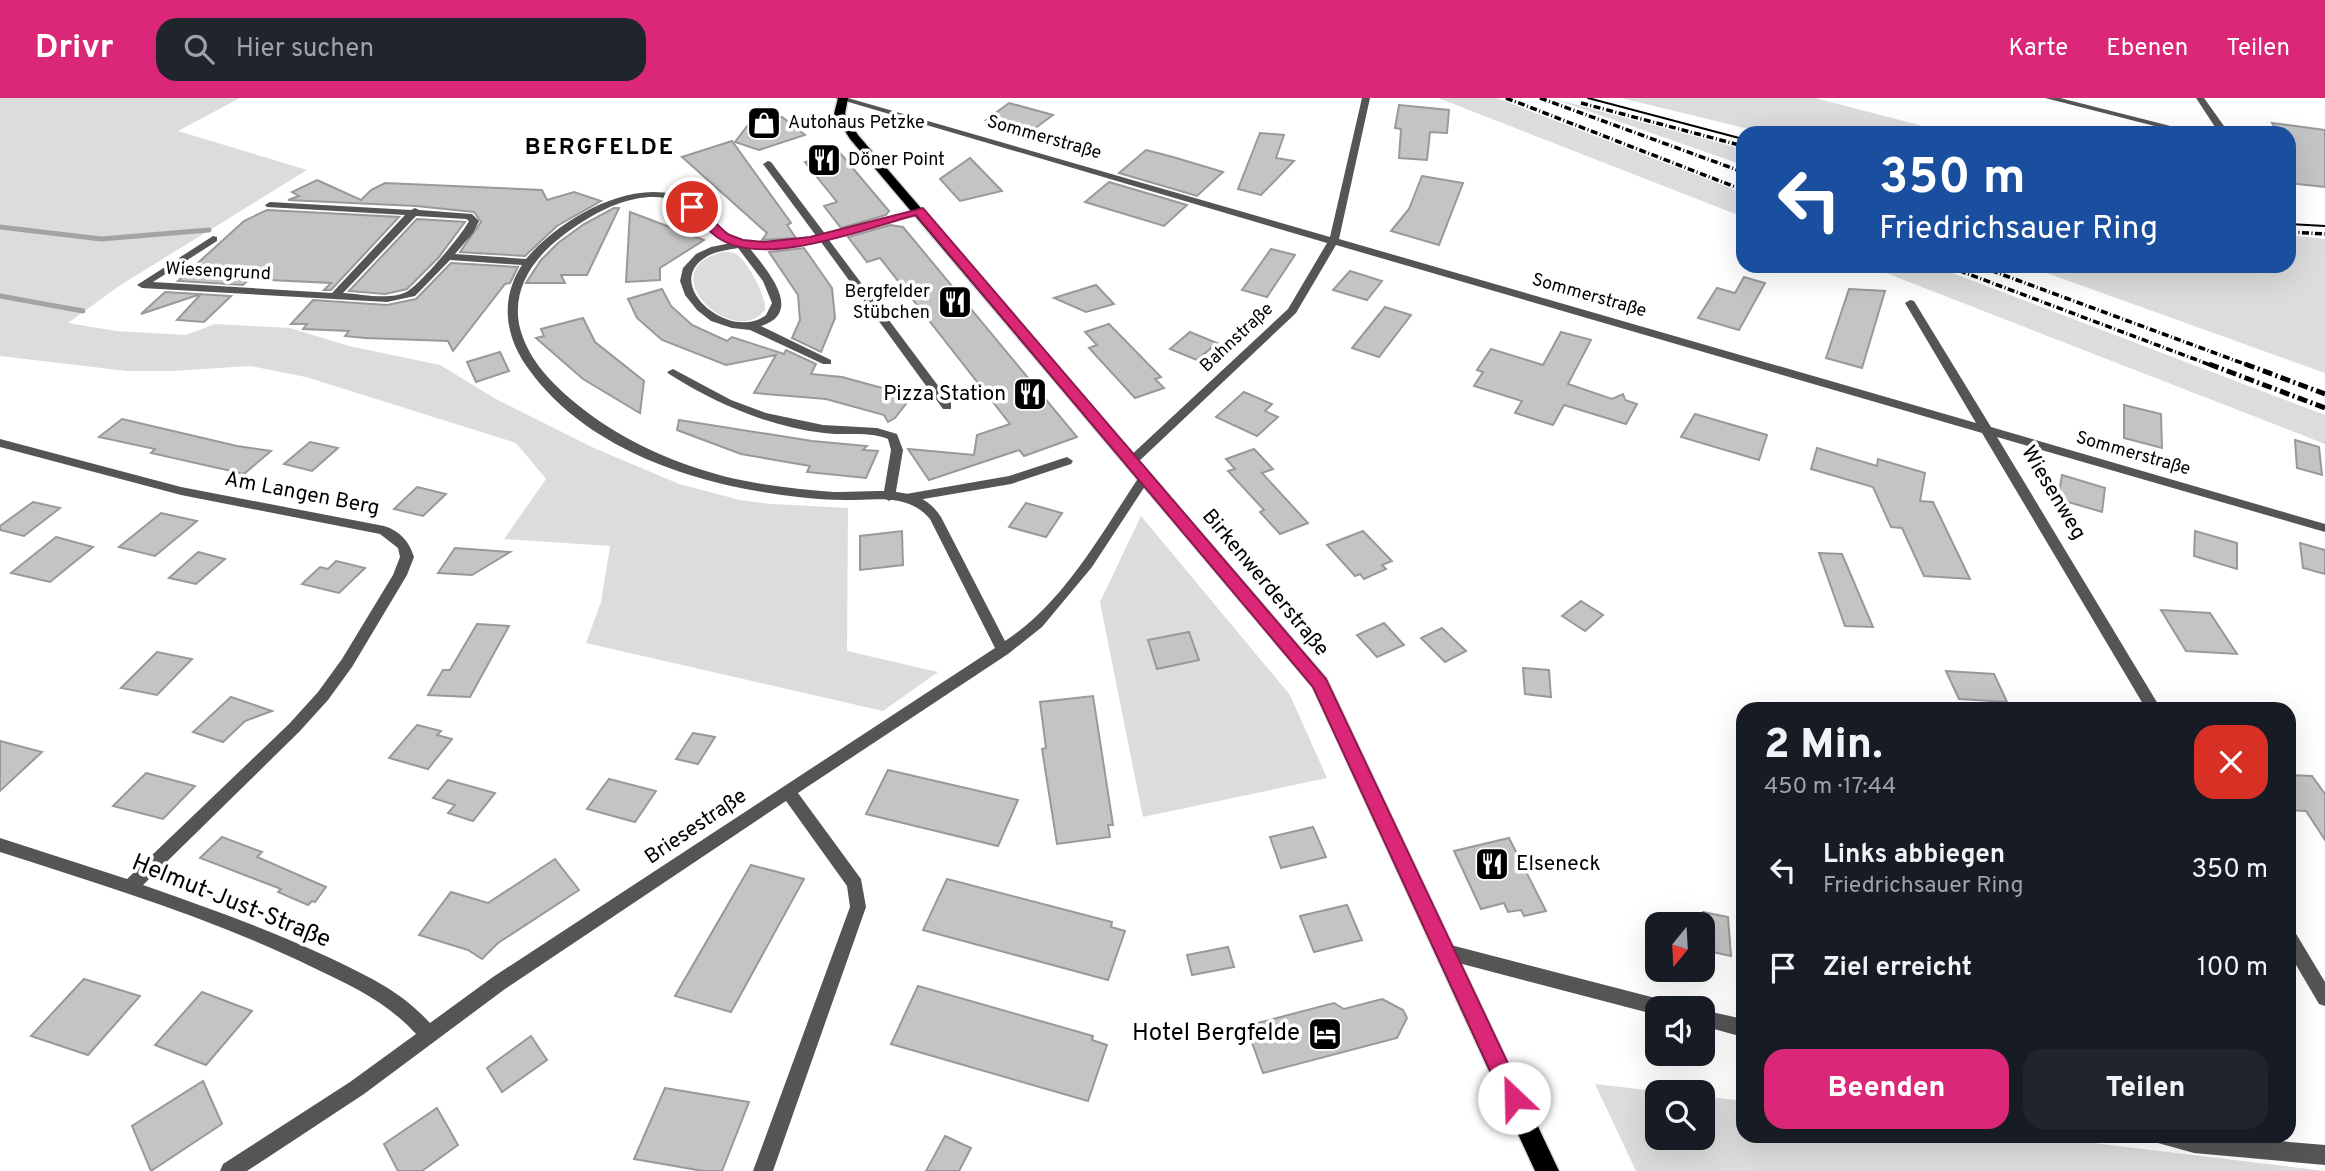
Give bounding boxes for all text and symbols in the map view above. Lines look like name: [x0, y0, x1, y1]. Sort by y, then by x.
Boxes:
search box: [156, 18, 646, 81]
text: Drivr: [35, 28, 114, 70]
icon: search: [180, 30, 218, 68]
text: Hier suchen: [236, 33, 374, 66]
text: Karte: [2008, 34, 2068, 64]
text: Ebenen: [2106, 34, 2188, 64]
text: Teilen: [2226, 34, 2290, 64]
shop icon: Autohaus Petzke: [745, 104, 783, 142]
street label: Sommerstraße: [984, 111, 1104, 165]
place label: Autohaus Petzke: [788, 112, 925, 135]
district label: BERGFELDE: [525, 134, 675, 163]
restaurant icon: Döner Point: [805, 141, 843, 179]
place label: Döner Point: [848, 149, 945, 172]
text: 350 m: [1879, 149, 2026, 211]
icon: left: [1764, 154, 1855, 245]
pin: [662, 177, 722, 237]
icon: arrive: [673, 188, 711, 226]
text: Friedrichsauer Ring: [1879, 210, 2158, 250]
street label: Wiesengrund: [165, 258, 271, 286]
street label: Sommerstraße: [1529, 269, 1649, 323]
place label: Bergfelder Stübchen: [845, 281, 930, 325]
restaurant icon: Bergfelder Stübchen: [936, 283, 974, 321]
street label: Bahnstraße: [1196, 298, 1278, 378]
restaurant icon: Pizza Station: [1011, 375, 1049, 413]
place label: Pizza Station: [883, 381, 1006, 408]
street label: Sommerstraße: [2073, 427, 2193, 481]
street label: Wiesenweg: [2014, 441, 2092, 545]
street label: Am Langen Berg: [222, 466, 382, 522]
street label: Birkenwerderstraße: [1195, 504, 1335, 662]
text: 2 Min.: [1764, 720, 1883, 773]
button: close: [2194, 725, 2268, 799]
text: 450 m · 17:44: [1764, 773, 1896, 802]
street label: Briesestraße: [640, 783, 752, 871]
text: Links abbiegen: [1823, 839, 2005, 872]
restaurant icon: Elseneck: [1473, 845, 1511, 883]
street label: Helmut-Just-Straße: [127, 848, 335, 956]
place label: Elseneck: [1516, 851, 1601, 878]
icon: left: [1764, 851, 1802, 889]
text: 350 m: [2191, 854, 2268, 887]
text: Friedrichsauer Ring: [1823, 872, 2024, 901]
north arrow: [1645, 912, 1715, 982]
map controls: [1645, 912, 1715, 1150]
icon: arrive: [1764, 949, 1802, 987]
text: Ziel erreicht: [1823, 952, 1972, 985]
text: 100 m: [2197, 952, 2268, 985]
button: sound: [1645, 996, 1715, 1066]
hotel icon: Hotel Bergfelde: [1306, 1015, 1344, 1053]
place label: Hotel Bergfelde: [1132, 1019, 1300, 1049]
button: Beenden: [1764, 1049, 2009, 1129]
button: Teilen: [2023, 1049, 2268, 1129]
position arrow: [1477, 1061, 1551, 1135]
button: search: [1645, 1080, 1715, 1150]

